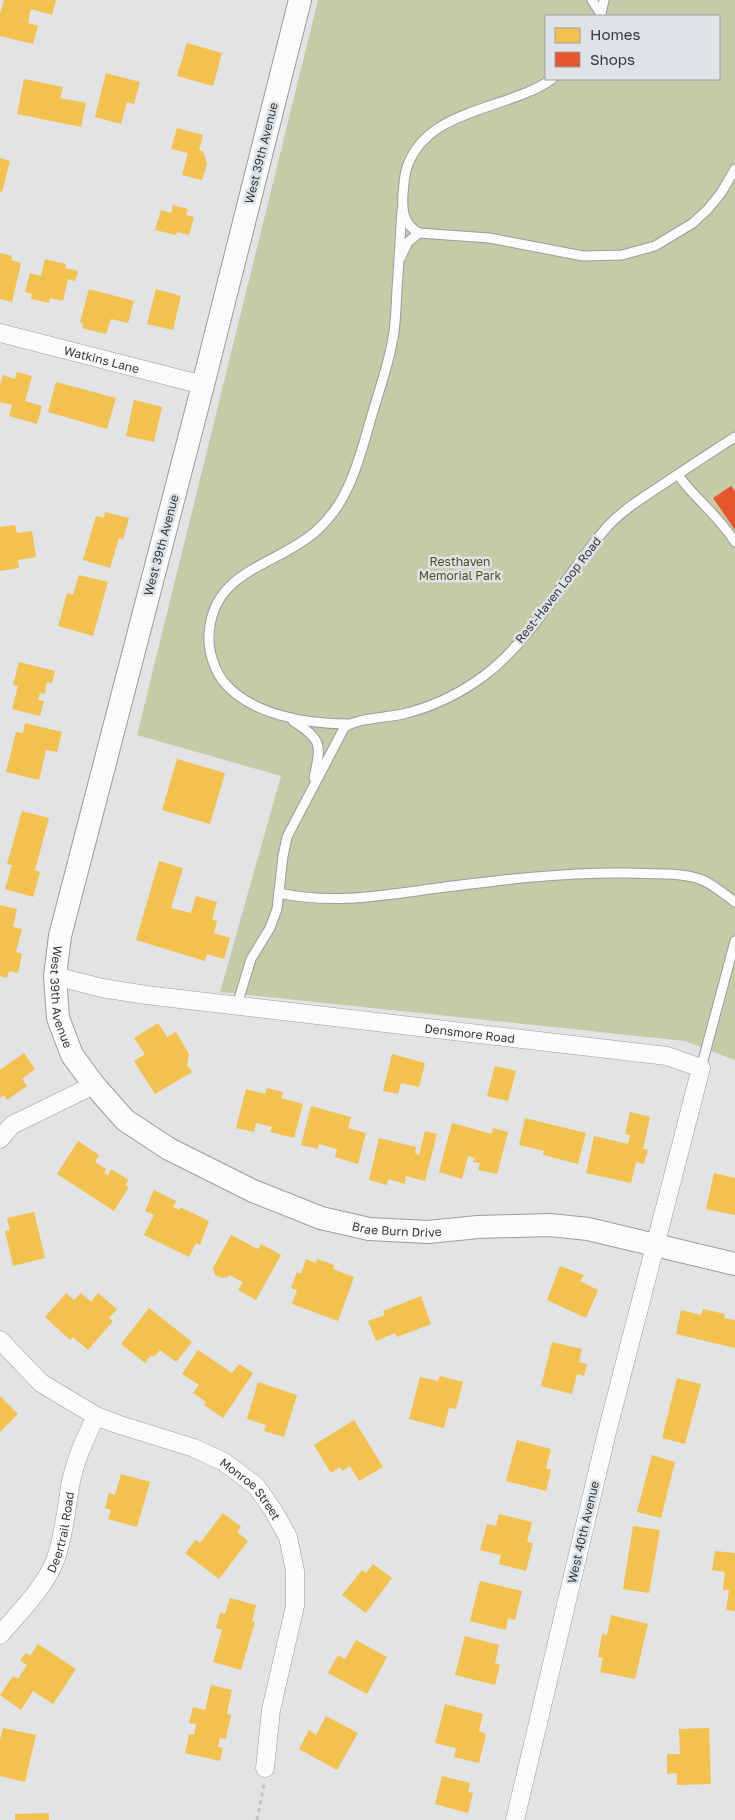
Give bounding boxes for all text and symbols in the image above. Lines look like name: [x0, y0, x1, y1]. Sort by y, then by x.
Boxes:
legend: [545, 15, 720, 80]
text: Homes: [590, 25, 640, 43]
text: Shops: [590, 50, 635, 68]
street label: West 39th Avenue: [241, 101, 281, 205]
street label: Watkins Lane: [62, 342, 141, 376]
street label: West 39th Avenue: [140, 493, 182, 597]
street label: Rest-Haven Loop Road: [512, 534, 604, 646]
park label: Resthaven Memorial Park: [419, 554, 502, 583]
street label: West 39th Avenue: [47, 945, 76, 1050]
street label: Densmore Road: [424, 1020, 516, 1046]
street label: Brae Burn Drive: [351, 1218, 442, 1239]
street label: Monroe Street: [217, 1454, 284, 1522]
street label: West 40th Avenue: [564, 1479, 602, 1585]
street label: Deertrail Road: [43, 1491, 77, 1575]

